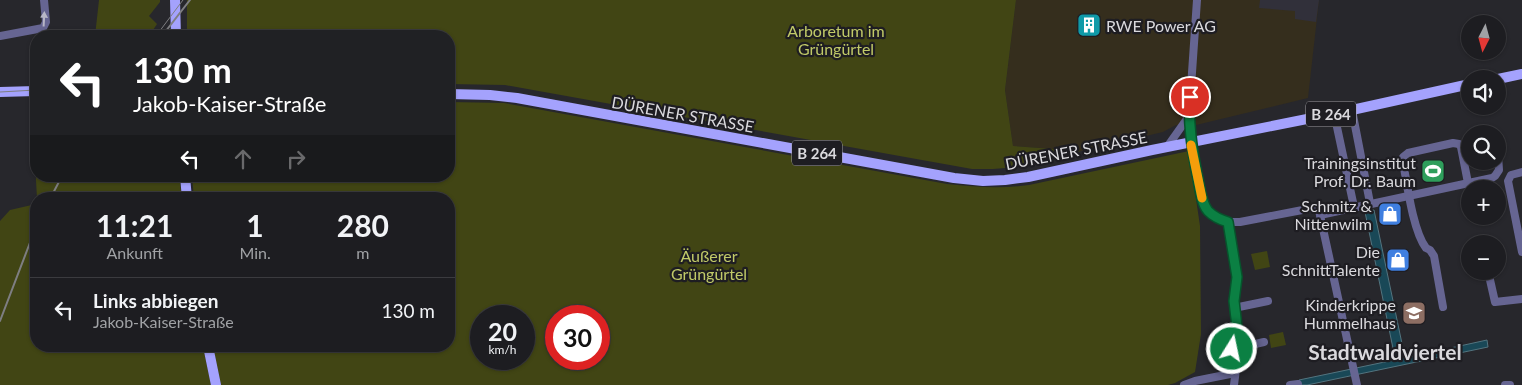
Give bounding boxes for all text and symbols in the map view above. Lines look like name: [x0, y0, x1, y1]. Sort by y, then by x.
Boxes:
one-way arrow: [41, 10, 49, 26]
building icon: RWE Power AG: [1076, 12, 1102, 38]
north arrow: [1461, 15, 1506, 60]
map controls: [1461, 15, 1506, 280]
place label: RWE Power AG: [1106, 16, 1216, 35]
park label: Arboretum im Grüngürtel: [787, 21, 885, 58]
text: 130 m: [133, 48, 232, 90]
icon: left: [50, 50, 115, 115]
button: sound: [1461, 70, 1506, 115]
pin: [1169, 76, 1211, 118]
icon: arrive: [1176, 83, 1204, 111]
text: Jakob-Kaiser-Straße: [133, 90, 326, 117]
street label: DÜRENER STRASSE: [610, 92, 756, 136]
road number: B 264: [1306, 102, 1356, 126]
button: search: [1461, 125, 1506, 170]
street label: DÜRENER STRASSE: [1003, 127, 1149, 173]
road number: B 264: [792, 140, 842, 166]
icon: left: [176, 145, 204, 173]
icon: ahead: [229, 145, 257, 173]
icon: right: [282, 145, 310, 173]
place label: Trainingsinstitut Prof. Dr. Baum: [1304, 153, 1416, 190]
sports icon: Trainingsinstitut Prof. Dr. Baum: [1420, 158, 1446, 184]
button: +: [1461, 180, 1506, 225]
place label: Schmitz & Nittenwilm: [1294, 196, 1373, 233]
shop icon: Schmitz & Nittenwilm: [1377, 201, 1403, 227]
text: 11:21: [96, 207, 173, 243]
text: 1: [246, 207, 264, 243]
text: 280: [337, 207, 389, 243]
button: −: [1461, 235, 1506, 280]
place label: Die SchnittTalente: [1282, 242, 1380, 279]
text: Ankunft: [106, 243, 163, 262]
text: Min.: [239, 243, 271, 262]
text: m: [356, 243, 369, 262]
park label: Äußerer Grüngürtel: [671, 246, 747, 283]
shop icon: Die SchnittTalente: [1385, 247, 1411, 273]
text: Links abbiegen: [93, 289, 218, 312]
place label: Kinderkrippe Hummelhaus: [1304, 295, 1396, 332]
icon: left: [50, 296, 78, 324]
text: 130 m: [381, 299, 435, 322]
school or university icon: Kinderkrippe Hummelhaus: [1401, 300, 1427, 326]
speed limit sign: 30: [545, 305, 610, 370]
text: Jakob-Kaiser-Straße: [93, 312, 234, 331]
text: 20: [488, 316, 517, 346]
position arrow: [1205, 322, 1257, 374]
district label: Stadtwaldviertel: [1308, 339, 1462, 364]
text: km/h: [488, 342, 517, 357]

